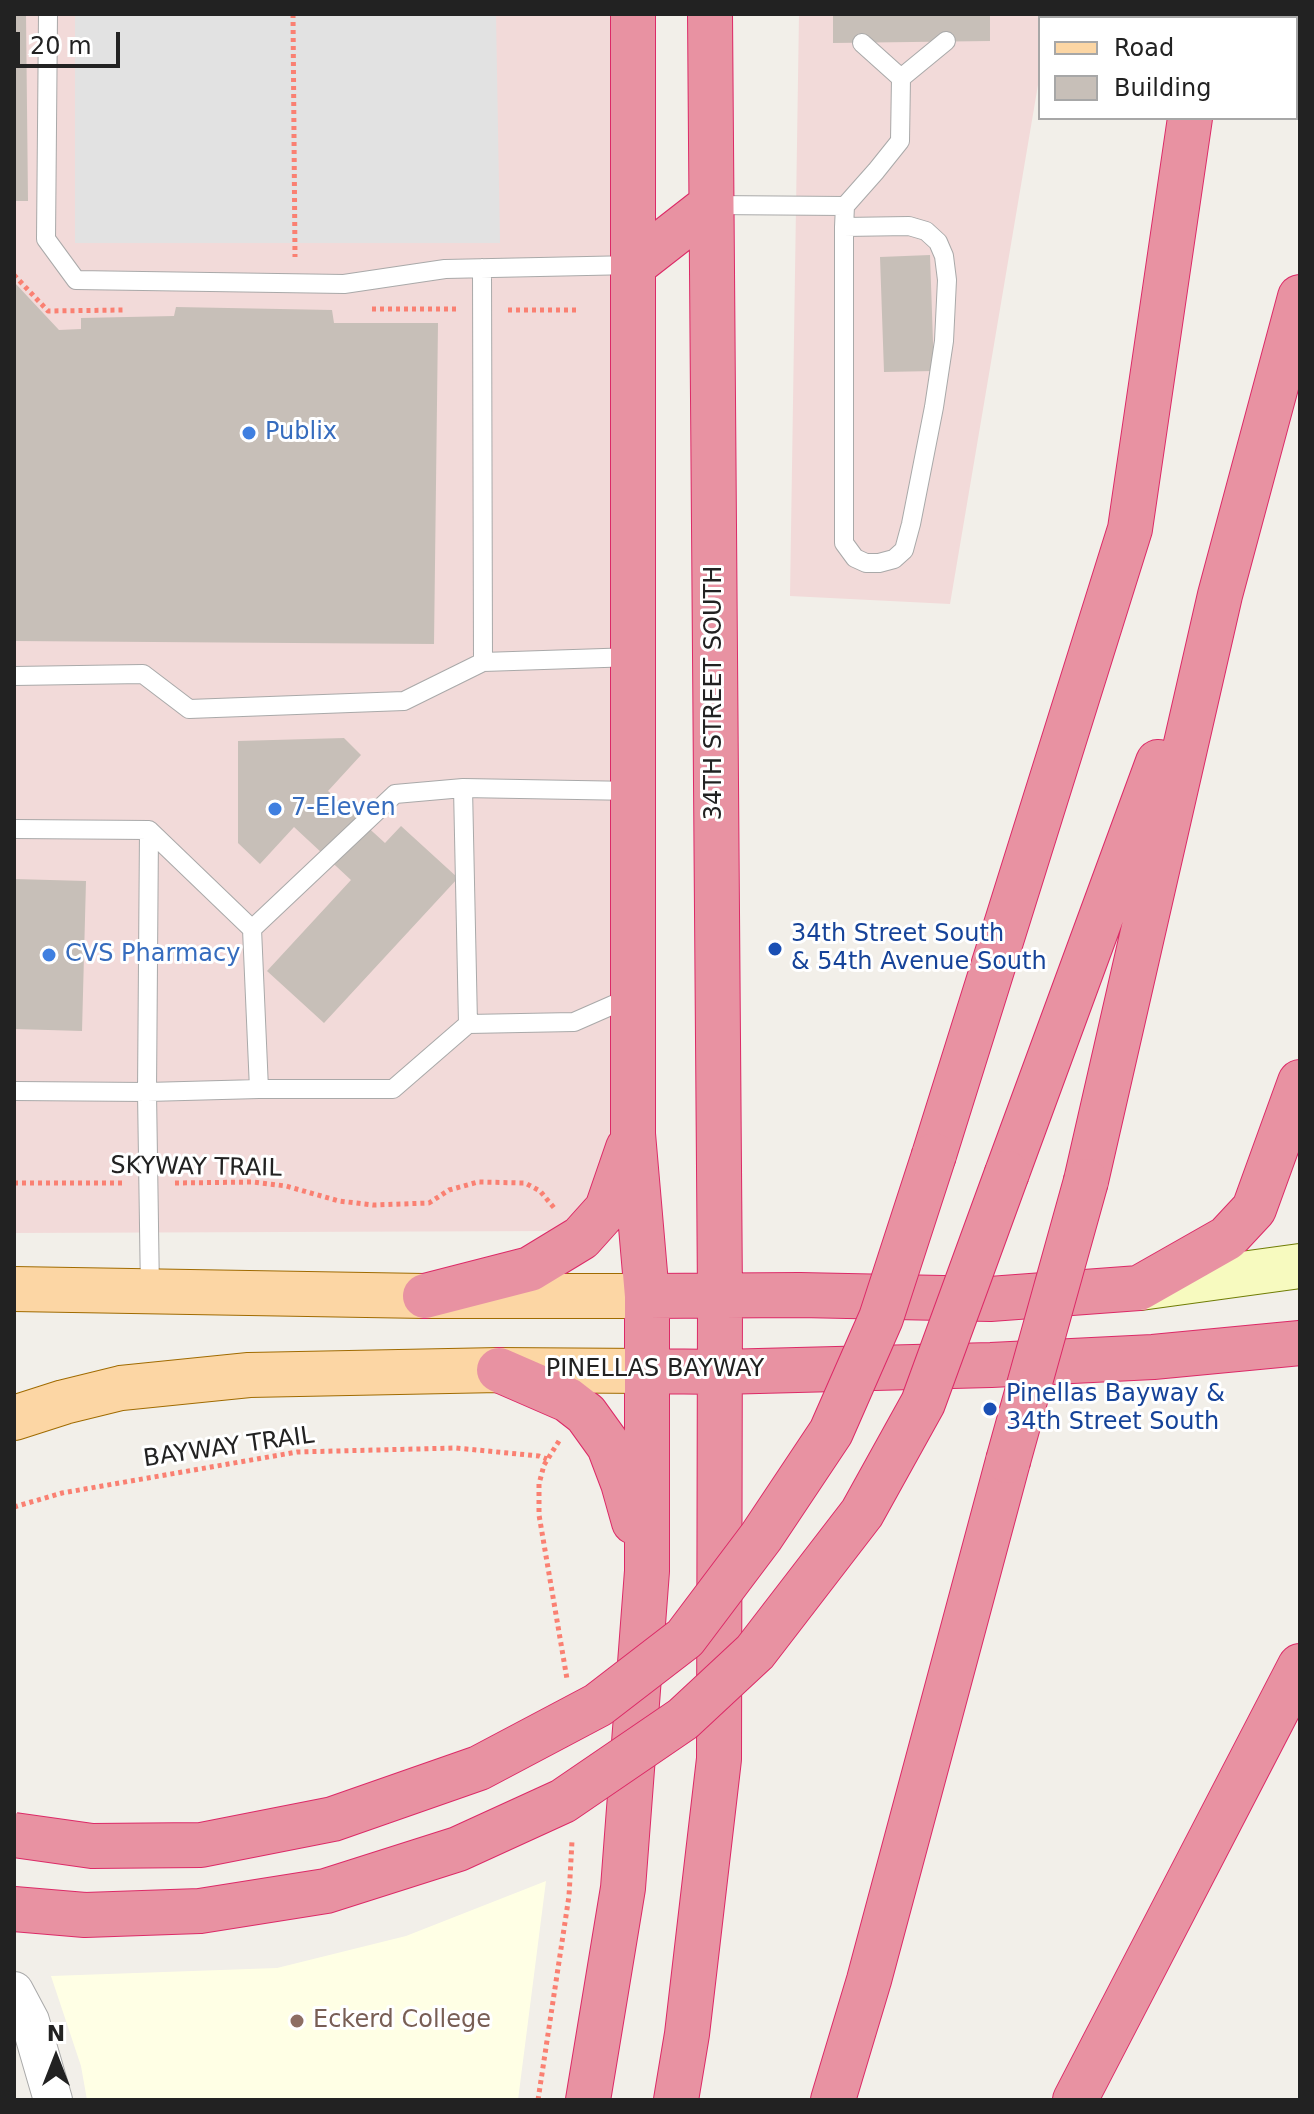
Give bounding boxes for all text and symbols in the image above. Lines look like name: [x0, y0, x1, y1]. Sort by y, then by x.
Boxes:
scale bar: [20, 16, 124, 66]
legend: [1038, 16, 1298, 120]
text: 20 m: [30, 32, 92, 60]
text: Road: [1114, 34, 1174, 62]
text: Building: [1114, 74, 1211, 102]
place label: Publix: [265, 419, 337, 447]
marker: Publix: [240, 424, 258, 442]
street label: 34TH STREET SOUTH: [701, 566, 729, 820]
place label: 7-Eleven: [291, 795, 396, 823]
marker: 7-Eleven: [266, 800, 284, 818]
place label: 34th Street South & 54th Avenue South: [791, 921, 1047, 977]
marker: 34th Street South & 54th Avenue South: [766, 940, 784, 958]
place label: CVS Pharmacy: [65, 941, 240, 969]
marker: CVS Pharmacy: [40, 946, 58, 964]
street label: SKYWAY TRAIL: [110, 1152, 282, 1184]
street label: PINELLAS BAYWAY: [546, 1356, 764, 1384]
place label: Pinellas Bayway & 34th Street South: [1006, 1381, 1225, 1437]
marker: Pinellas Bayway & 34th Street South: [981, 1400, 999, 1418]
street label: BAYWAY TRAIL: [142, 1422, 316, 1474]
place label: Eckerd College: [313, 2007, 491, 2035]
marker: Eckerd College: [288, 2012, 306, 2030]
north arrow: [16, 2018, 96, 2098]
text: N: [47, 2021, 65, 2046]

